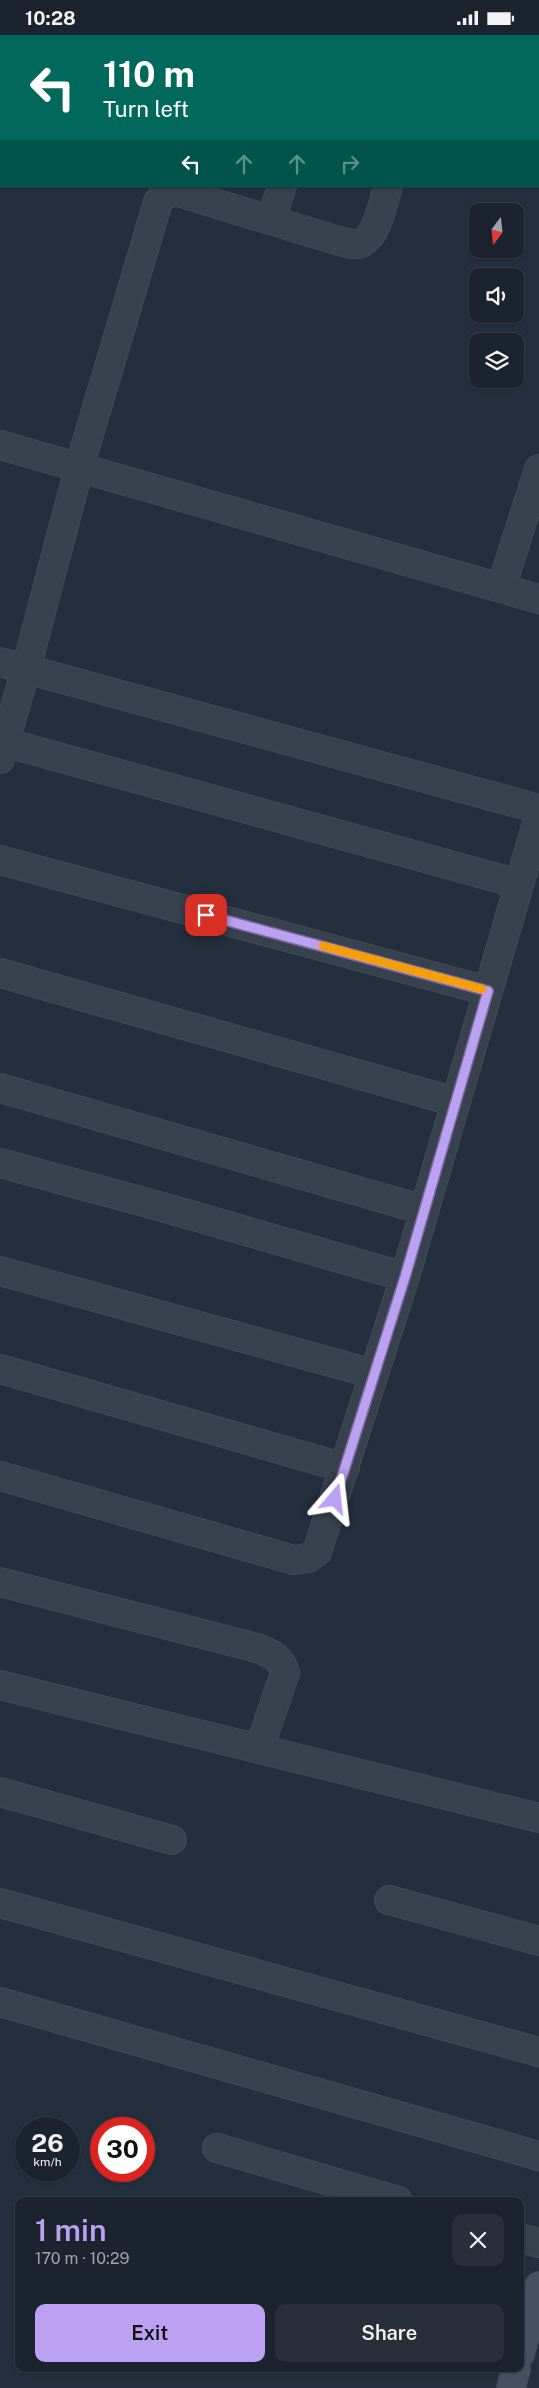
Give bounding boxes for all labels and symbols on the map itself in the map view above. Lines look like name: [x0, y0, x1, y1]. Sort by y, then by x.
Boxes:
north arrow: [469, 203, 524, 257]
pin: [185, 894, 227, 936]
position arrow: [308, 1472, 360, 1524]
speed limit sign: 30: [90, 2117, 155, 2182]

